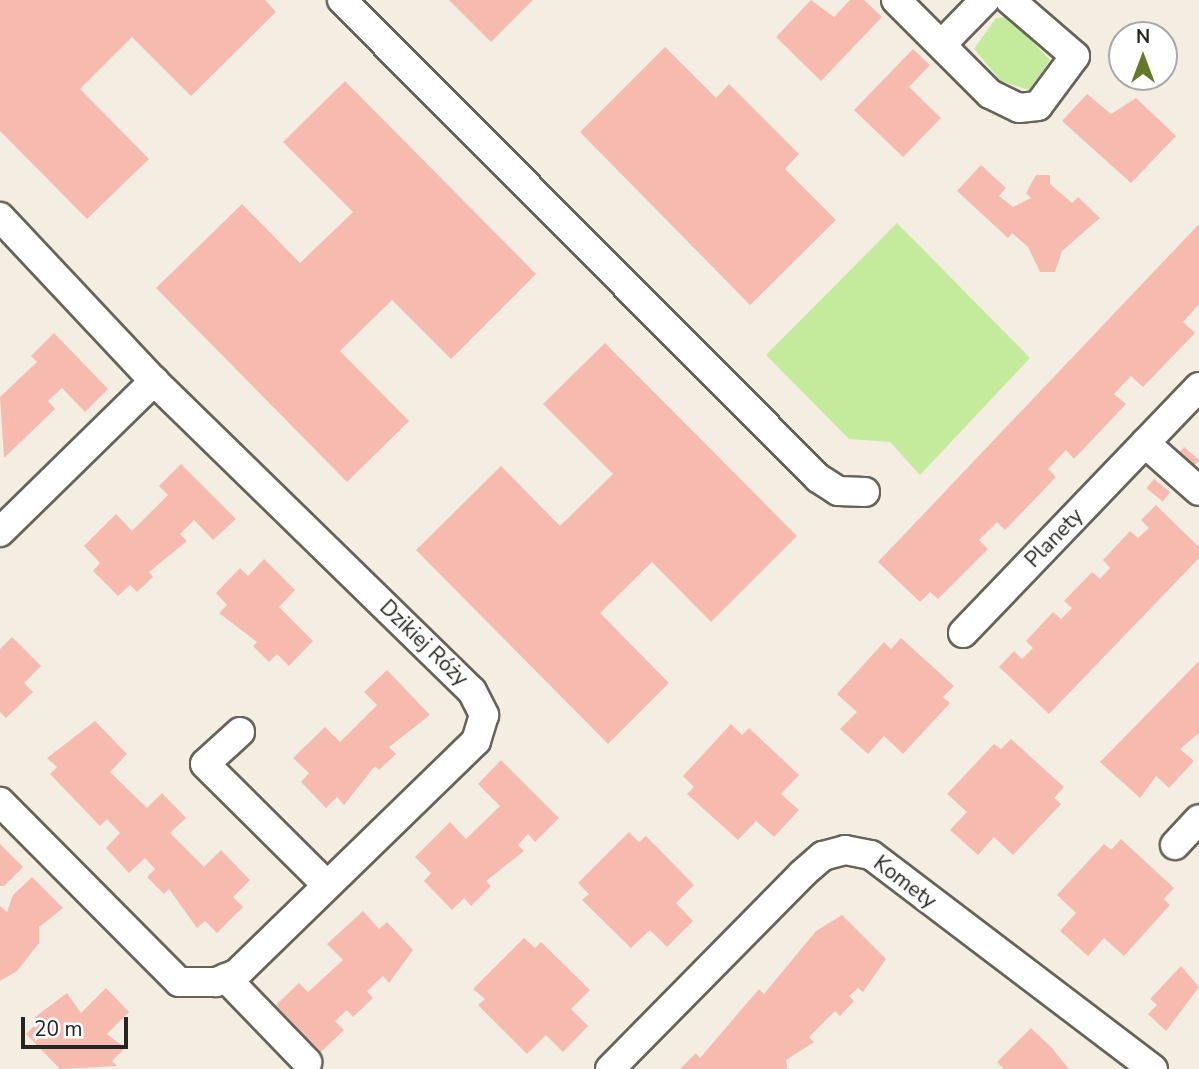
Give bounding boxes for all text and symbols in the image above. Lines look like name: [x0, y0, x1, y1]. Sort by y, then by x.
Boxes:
north arrow: [1108, 21, 1178, 91]
text: N: [1136, 24, 1150, 50]
street label: Planety: [1020, 503, 1088, 573]
street label: Dzikiej Róży: [375, 595, 473, 691]
street label: Komety: [869, 850, 941, 914]
scale bar: [24, 1002, 131, 1046]
text: 20 m: [34, 1015, 83, 1043]

